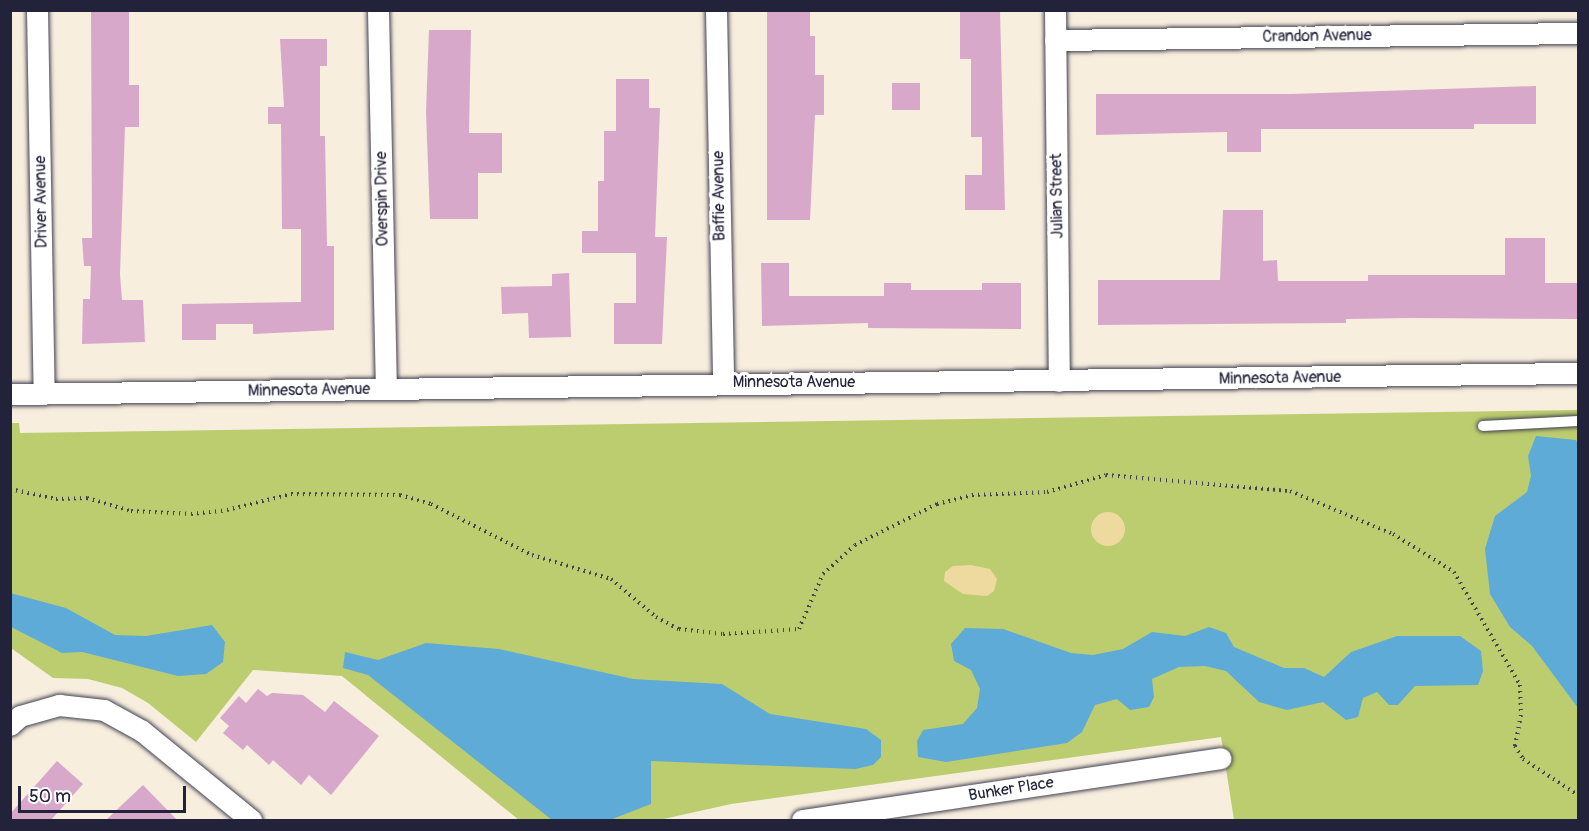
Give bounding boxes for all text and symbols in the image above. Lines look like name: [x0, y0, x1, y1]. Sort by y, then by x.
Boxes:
street label: Crandon Avenue: [1262, 25, 1372, 47]
street label: Overspin Drive: [372, 151, 392, 247]
street label: Baffie Avenue: [709, 151, 729, 241]
street label: Julian Street: [1047, 153, 1067, 239]
street label: Driver Avenue: [31, 156, 51, 248]
street label: Minnesota Avenue: [1219, 367, 1341, 389]
street label: Minnesota Avenue: [733, 372, 855, 392]
street label: Minnesota Avenue: [248, 379, 370, 401]
street label: Bunker Place: [967, 773, 1055, 805]
scale bar: [21, 774, 189, 812]
text: 50 m: [29, 785, 71, 808]

